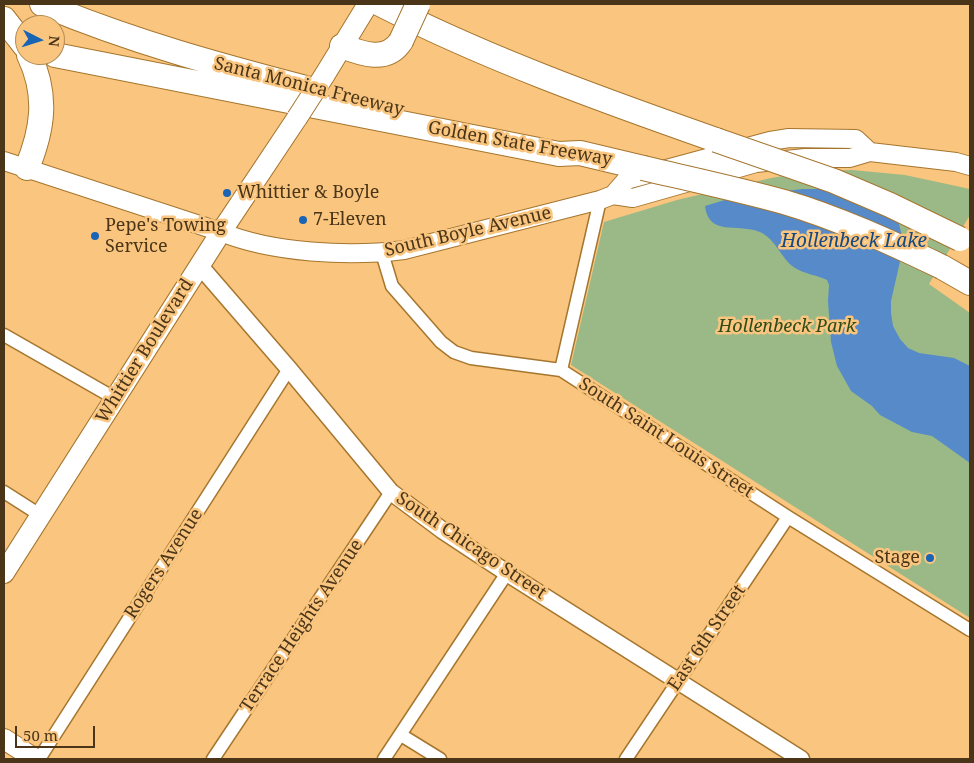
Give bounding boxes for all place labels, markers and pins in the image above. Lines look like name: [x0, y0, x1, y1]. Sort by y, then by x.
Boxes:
place label: Whittier & Boyle: [237, 182, 379, 204]
marker: Whittier & Boyle: [221, 187, 233, 199]
place label: 7-Eleven: [313, 209, 387, 231]
marker: 7-Eleven: [297, 214, 309, 226]
place label: Pepe's Towing Service: [105, 215, 226, 258]
marker: Pepe's Towing Service: [89, 230, 101, 242]
place label: Stage: [874, 547, 920, 569]
marker: Stage: [924, 552, 936, 564]

